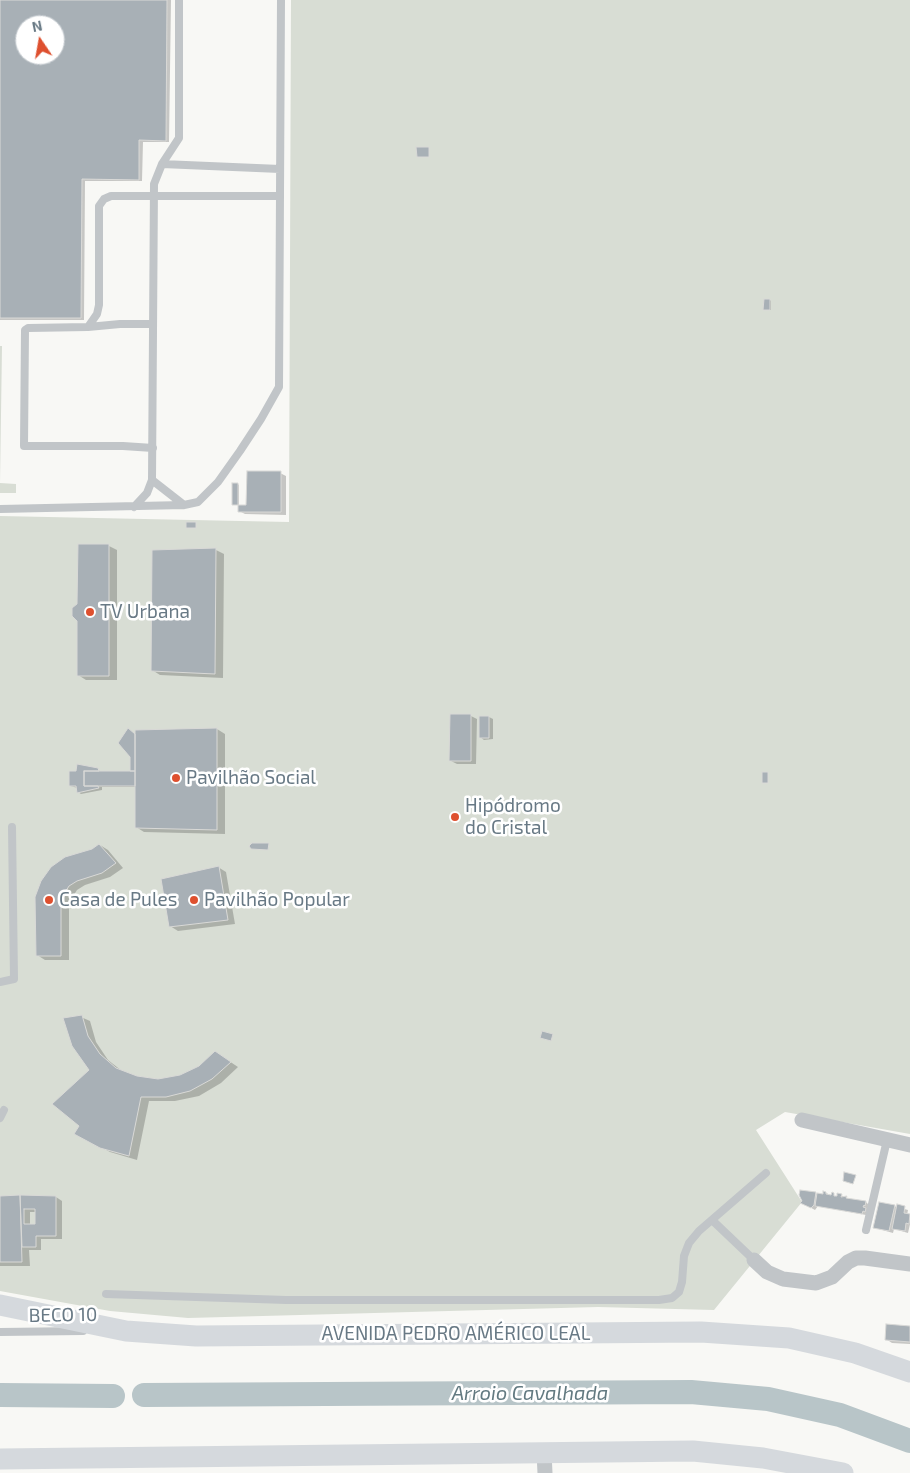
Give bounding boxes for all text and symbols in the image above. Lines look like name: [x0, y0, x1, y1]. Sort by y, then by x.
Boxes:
north arrow: [15, 15, 65, 65]
text: N: [30, 16, 44, 35]
place label: TV Urbana: [100, 601, 190, 623]
marker: TV Urbana: [84, 606, 96, 618]
place label: Pavilhão Social: [186, 767, 316, 789]
marker: Pavilhão Social: [170, 772, 182, 784]
place label: Hipódromo do Cristal: [465, 795, 561, 839]
marker: Hipódromo do Cristal: [449, 811, 461, 823]
place label: Casa de Pules: [59, 889, 177, 911]
place label: Pavilhão Popular: [204, 889, 350, 911]
marker: Casa de Pules: [43, 894, 55, 906]
marker: Pavilhão Popular: [188, 894, 200, 906]
street label: BECO 10: [28, 1303, 98, 1327]
street label: AVENIDA PEDRO AMÉRICO LEAL: [322, 1323, 590, 1345]
water label: Arroio Cavalhada: [452, 1381, 608, 1405]

